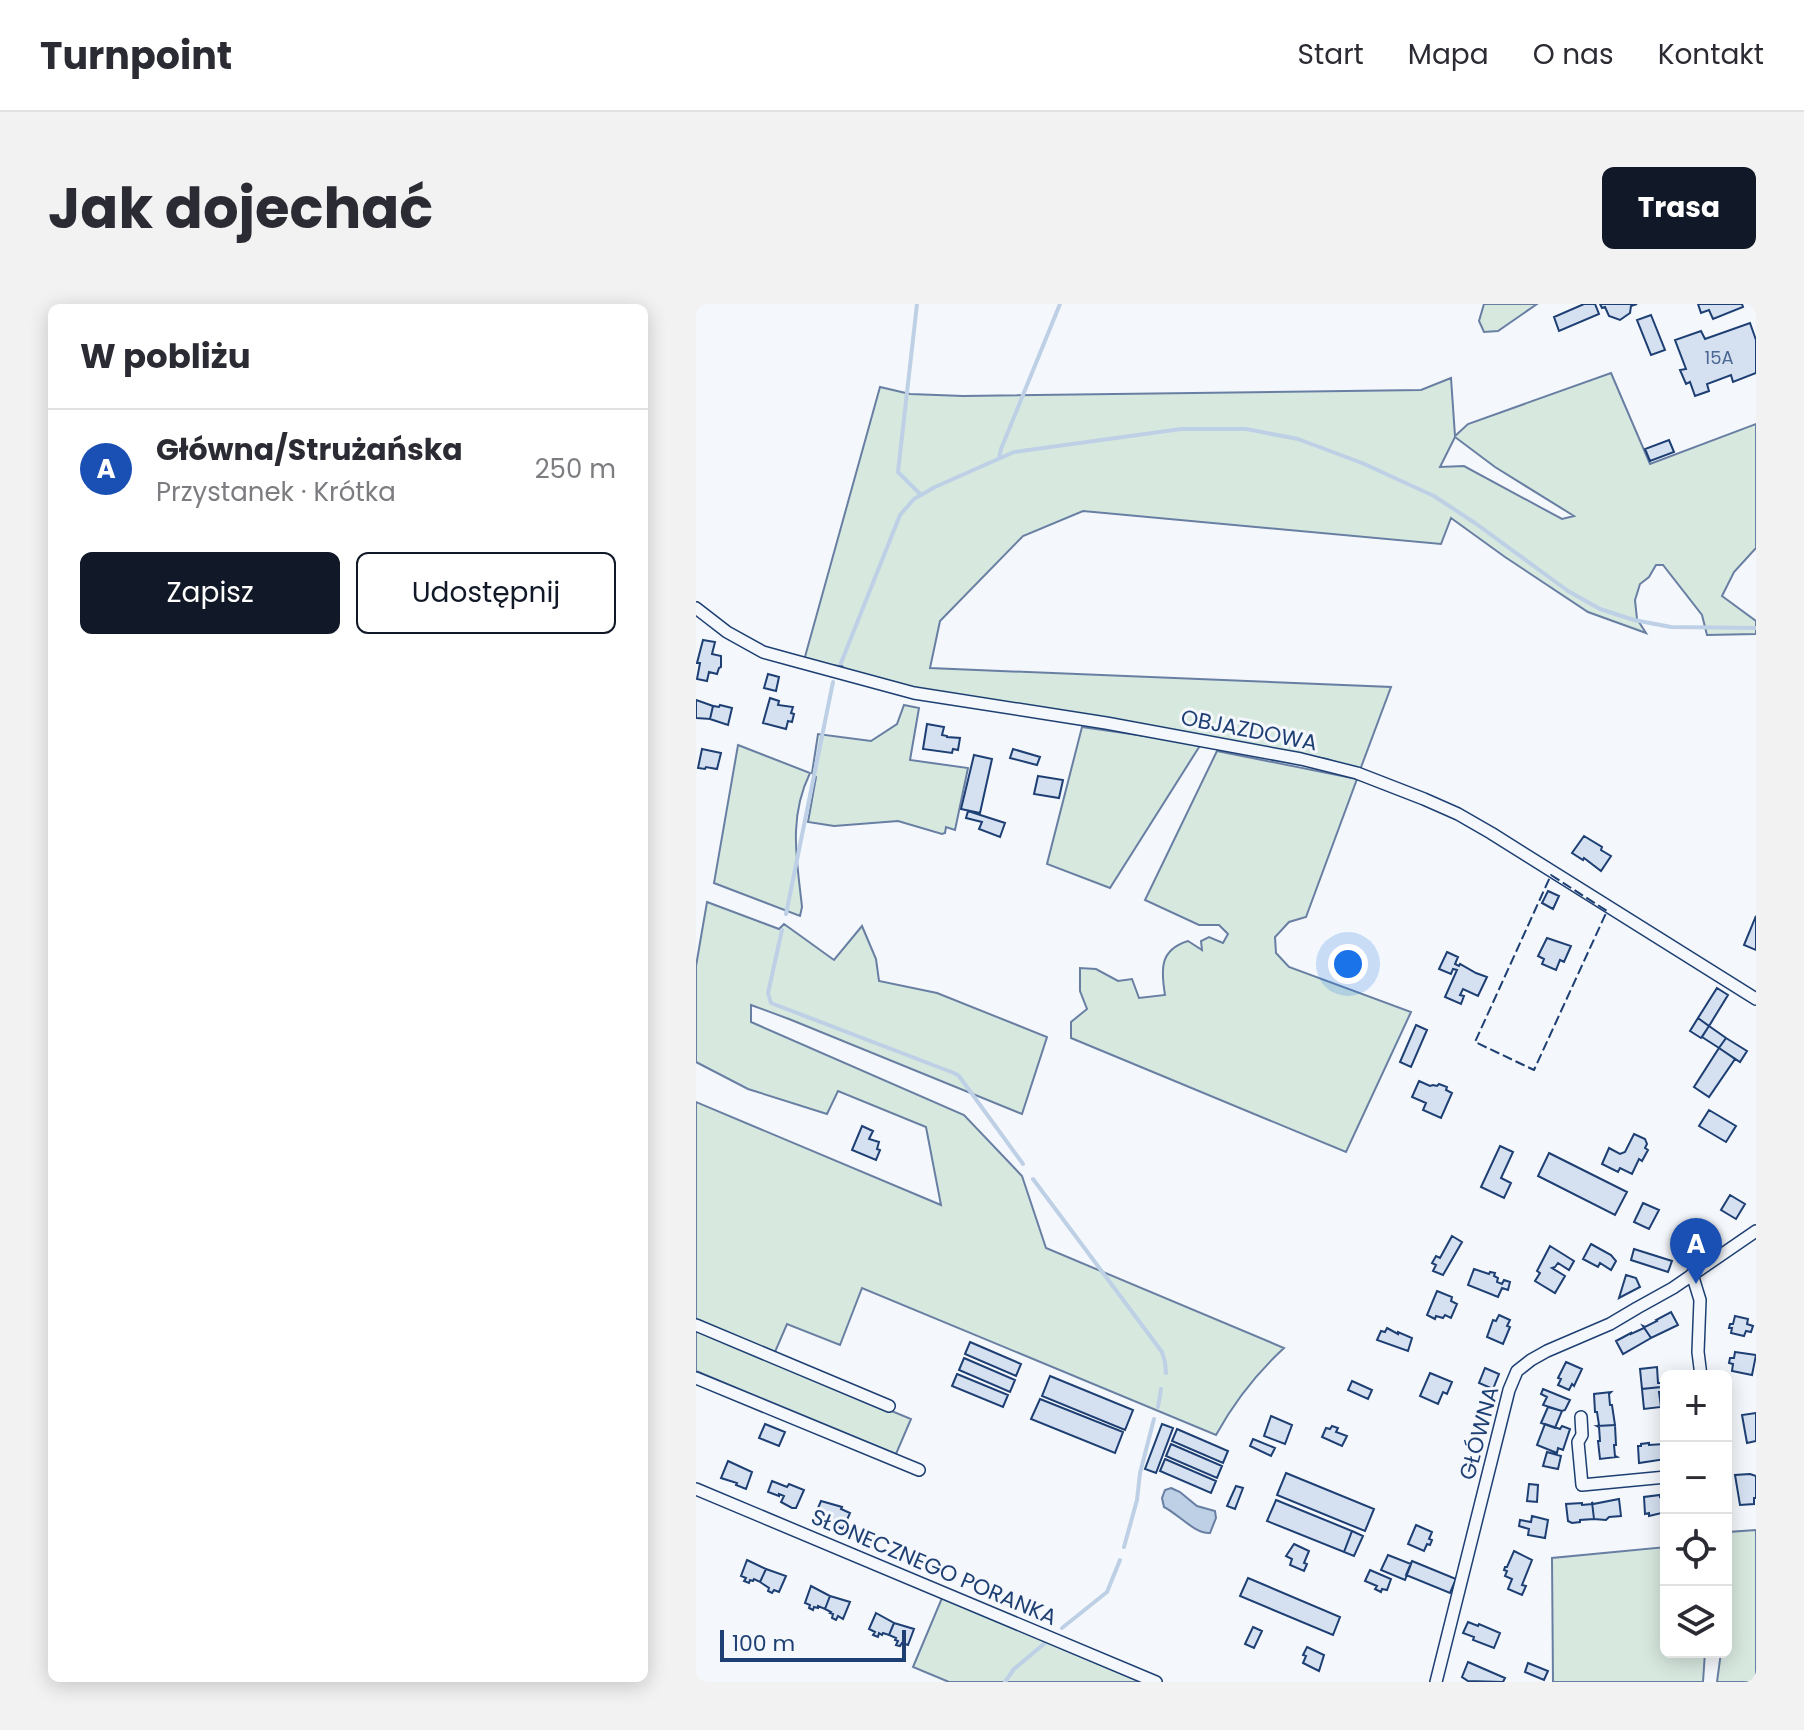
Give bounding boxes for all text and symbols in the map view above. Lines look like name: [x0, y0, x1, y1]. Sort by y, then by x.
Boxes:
text: Turnpoint: [40, 29, 232, 82]
text: Start: [1298, 35, 1364, 74]
text: Mapa: [1408, 35, 1489, 74]
text: O nas: [1533, 35, 1614, 74]
text: Kontakt: [1658, 35, 1764, 74]
button: Trasa: [1602, 167, 1756, 249]
text: Jak dojechać: [48, 169, 433, 248]
text: W pobliżu: [80, 332, 251, 380]
house number: 15A: [1704, 345, 1734, 370]
text: Główna/Strużańska: [156, 428, 463, 471]
text: A: [96, 451, 116, 487]
text: 250 m: [535, 451, 616, 487]
text: Przystanek · Krótka: [156, 474, 396, 510]
button: Zapisz: [80, 552, 340, 634]
button: Udostępnij: [356, 552, 616, 634]
street label: OBJAZDOWA: [1178, 702, 1320, 758]
your location: [1328, 944, 1368, 984]
pin: A: [1670, 1218, 1722, 1284]
map controls: [1660, 1370, 1732, 1658]
button: +: [1660, 1370, 1732, 1442]
street label: GŁÓWNA: [1452, 1383, 1506, 1483]
button: −: [1660, 1442, 1732, 1514]
street label: SŁONECZNEGO PORANKA: [806, 1501, 1062, 1633]
button: locate: [1660, 1514, 1732, 1586]
button: layers: [1660, 1586, 1732, 1658]
scale bar: [720, 1626, 906, 1662]
text: 100 m: [732, 1628, 795, 1659]

